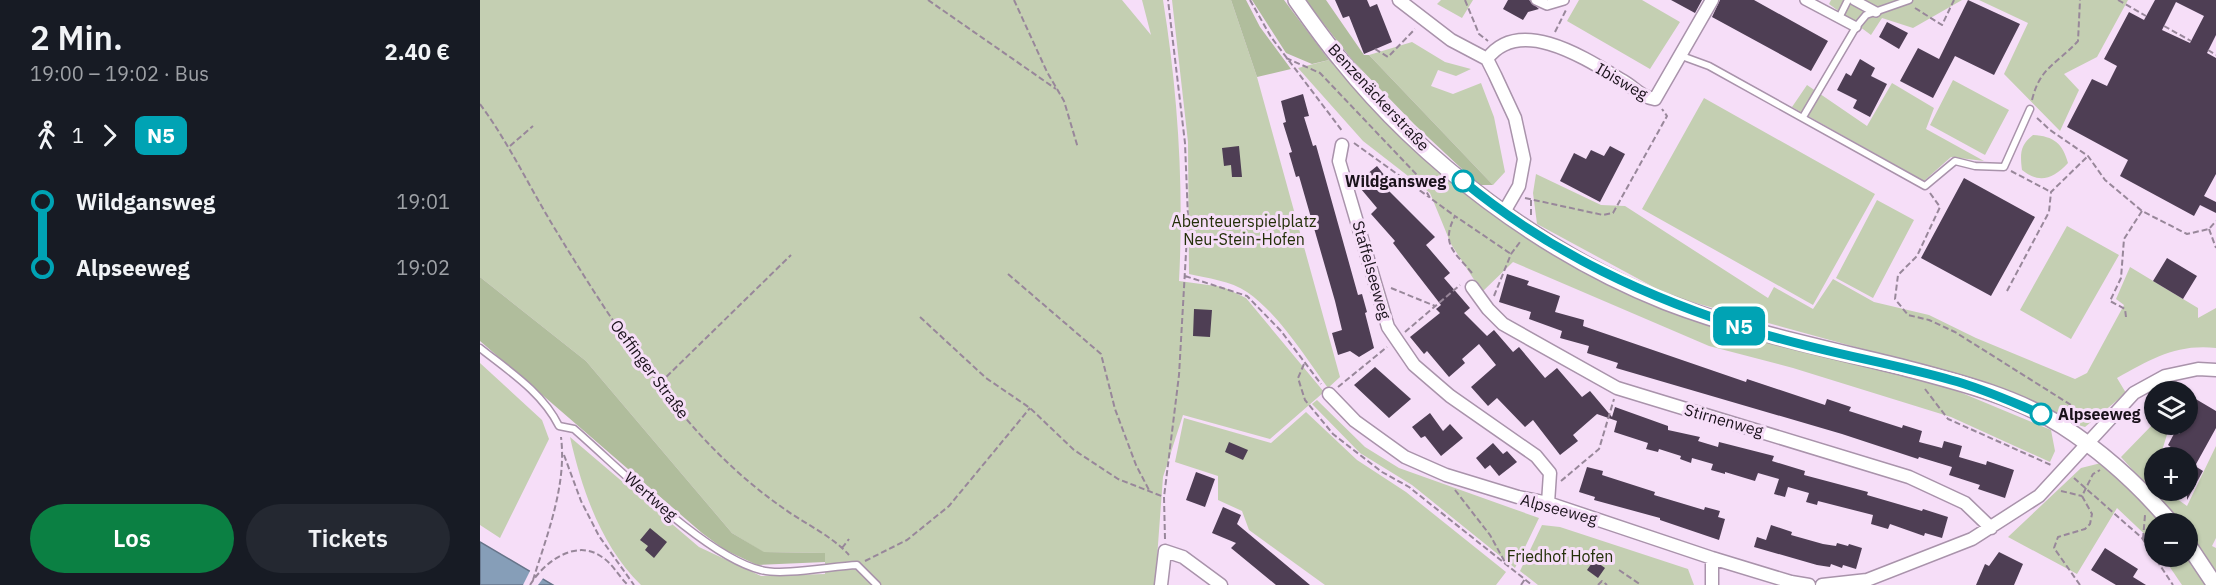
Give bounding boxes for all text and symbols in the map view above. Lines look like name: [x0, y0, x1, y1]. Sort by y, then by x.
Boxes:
text: 2 Min.: [30, 16, 123, 59]
text: 2.40 €: [385, 37, 450, 66]
street label: Benzenäckerstraße: [1324, 39, 1434, 155]
street label: Ibisweg: [1592, 58, 1652, 104]
text: 19:00 – 19:02 · Bus: [30, 60, 209, 87]
icon: walk: [30, 119, 63, 152]
icon: forward: [93, 119, 126, 152]
text: N5: [147, 121, 175, 149]
text: 1: [72, 122, 84, 149]
marker: Wildgansweg: [1452, 170, 1474, 192]
place label: Wildgansweg: [1345, 171, 1446, 191]
text: Wildgansweg: [76, 187, 215, 216]
text: 19:01: [396, 188, 450, 215]
park label: Abenteuerspielplatz Neu-Stein-Hofen: [1172, 211, 1316, 249]
street label: Staffelseeweg: [1348, 218, 1396, 322]
text: Alpseeweg: [76, 253, 190, 282]
text: 19:02: [396, 254, 450, 281]
line badge: N5: [1712, 306, 1766, 346]
text: N5: [1725, 312, 1753, 340]
street label: Oeffinger Straße: [606, 316, 694, 423]
map controls: [2144, 381, 2198, 567]
button: layers: [2144, 381, 2198, 435]
street label: Stirnenweg: [1682, 399, 1766, 441]
marker: Alpseeweg: [2030, 403, 2052, 425]
place label: Alpseeweg: [2058, 404, 2141, 424]
button: +: [2144, 447, 2198, 501]
street label: Wertweg: [620, 468, 682, 525]
street label: Alpseeweg: [1518, 489, 1600, 529]
button: Los: [30, 504, 234, 573]
button: Tickets: [246, 504, 450, 573]
button: −: [2144, 513, 2198, 567]
park label: Friedhof Hofen: [1507, 546, 1613, 566]

